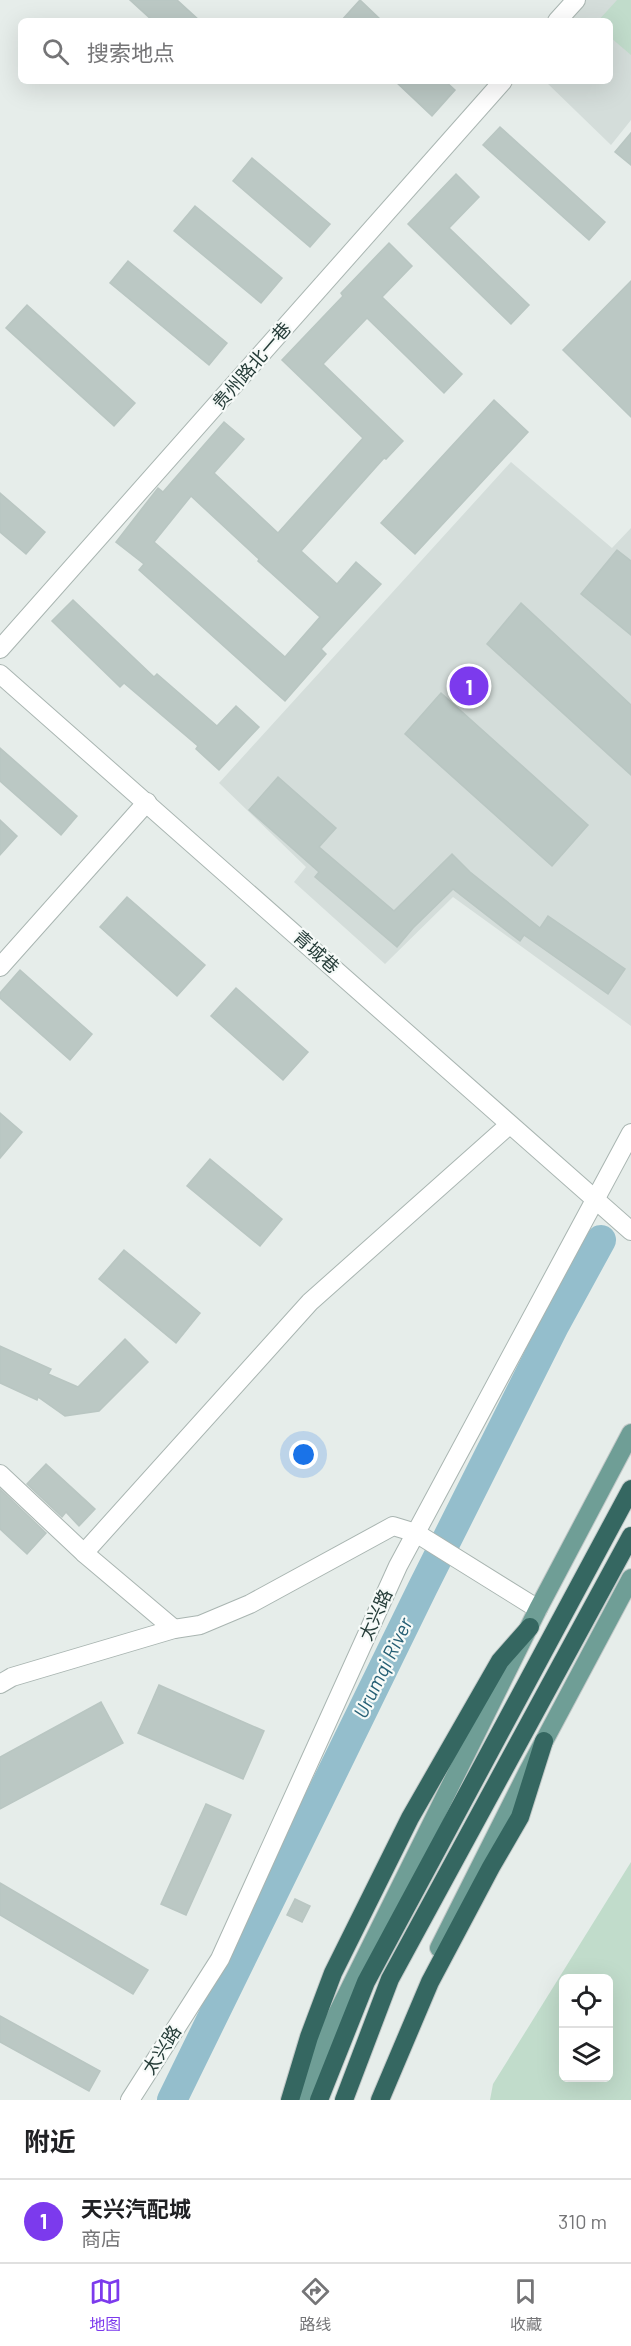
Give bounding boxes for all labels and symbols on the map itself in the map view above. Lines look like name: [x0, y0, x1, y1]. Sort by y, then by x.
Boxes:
street label: 贵州路北一巷: [208, 317, 295, 413]
pin: 1: [450, 664, 488, 708]
street label: 青城巷: [289, 925, 344, 977]
your location: [289, 1440, 318, 1469]
street label: 太兴路: [354, 1585, 396, 1644]
water label: Urumqi River: [347, 1613, 417, 1722]
street label: 太兴路: [137, 2021, 185, 2078]

